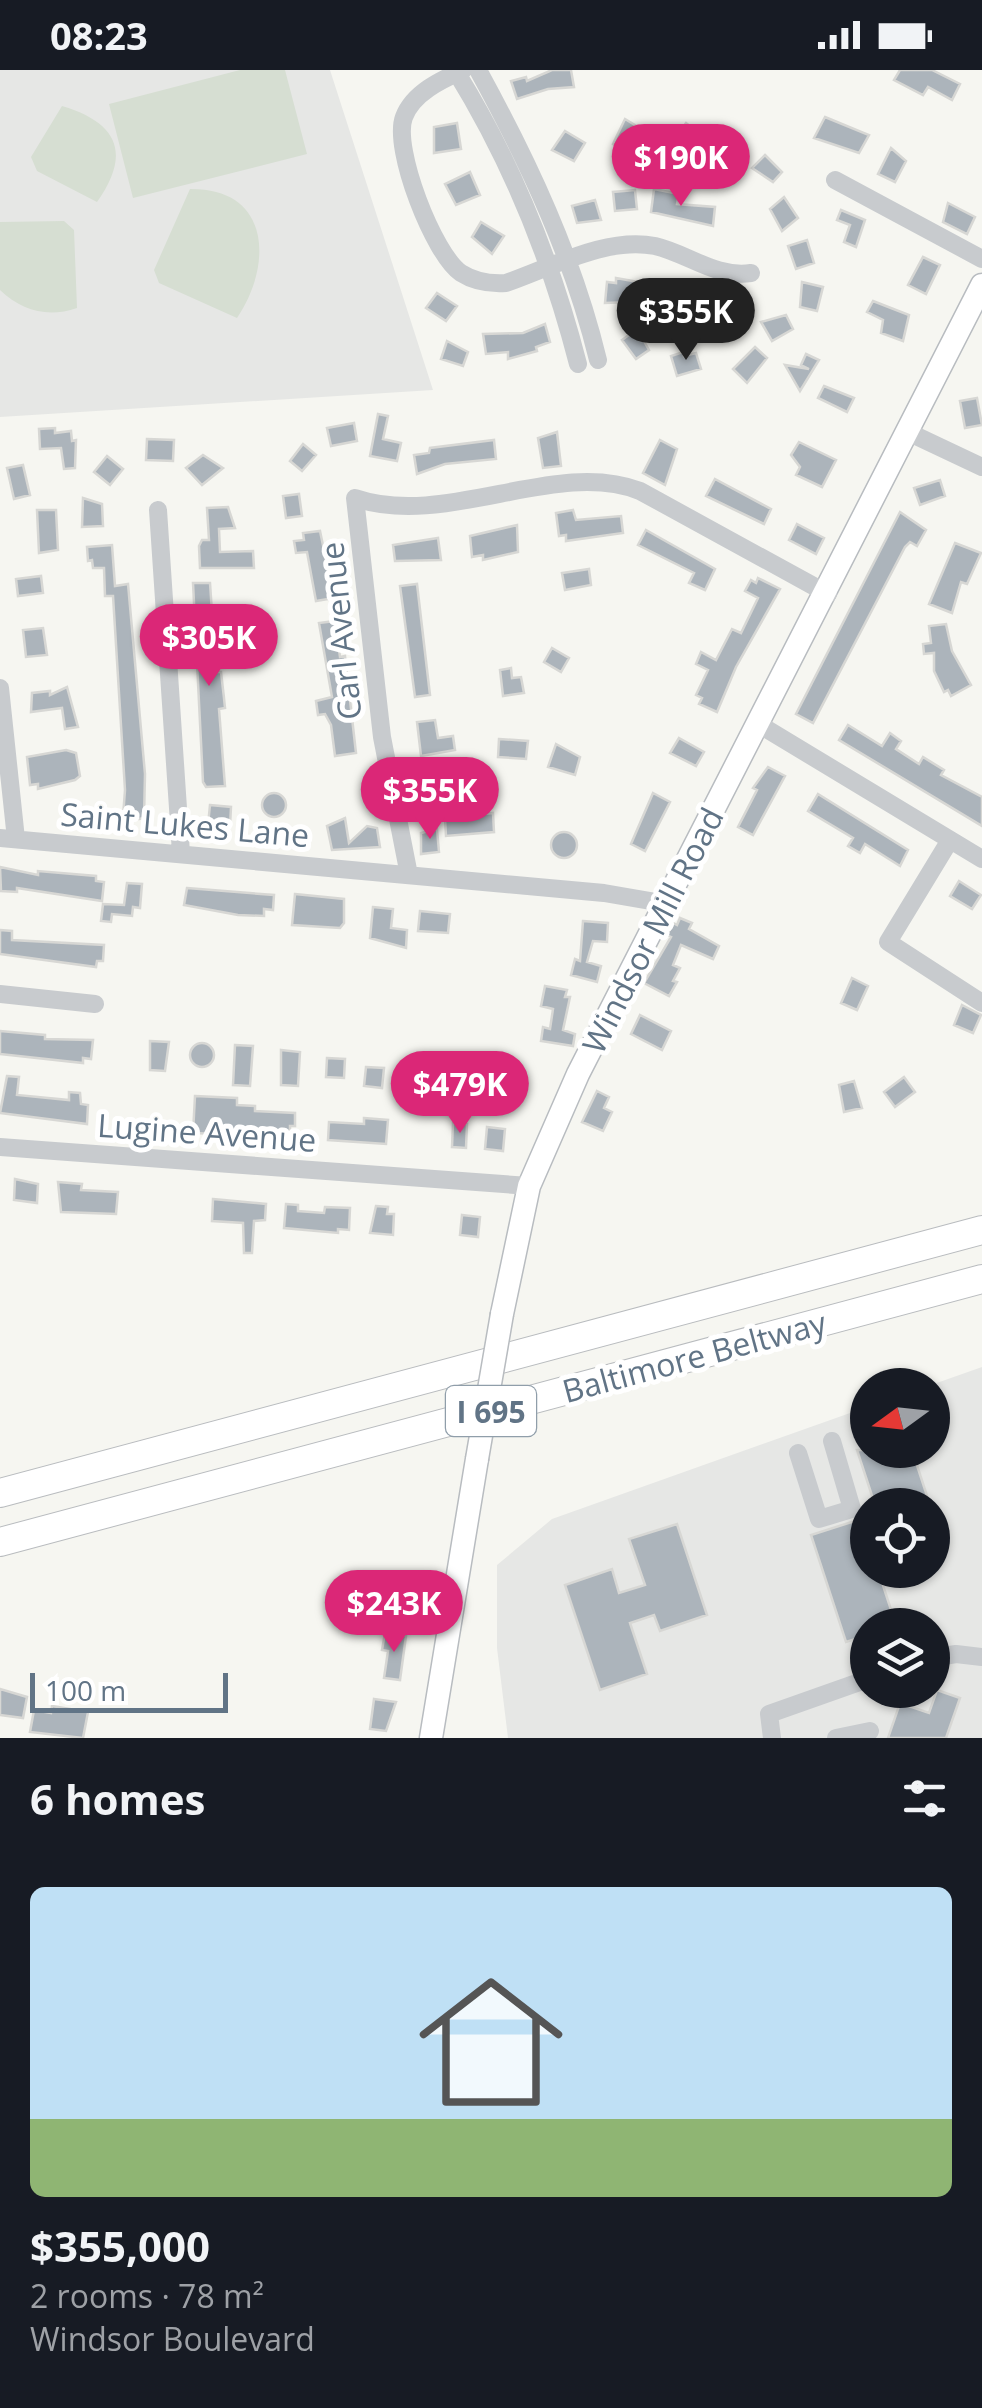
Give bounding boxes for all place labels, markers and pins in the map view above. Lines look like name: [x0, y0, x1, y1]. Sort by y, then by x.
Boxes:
pin: $190K: [611, 124, 751, 209]
pin: $355K: [616, 278, 756, 363]
pin: $305K: [139, 604, 279, 689]
pin: $355K: [360, 757, 500, 842]
pin: $479K: [390, 1051, 530, 1136]
pin: $243K: [324, 1570, 464, 1655]

